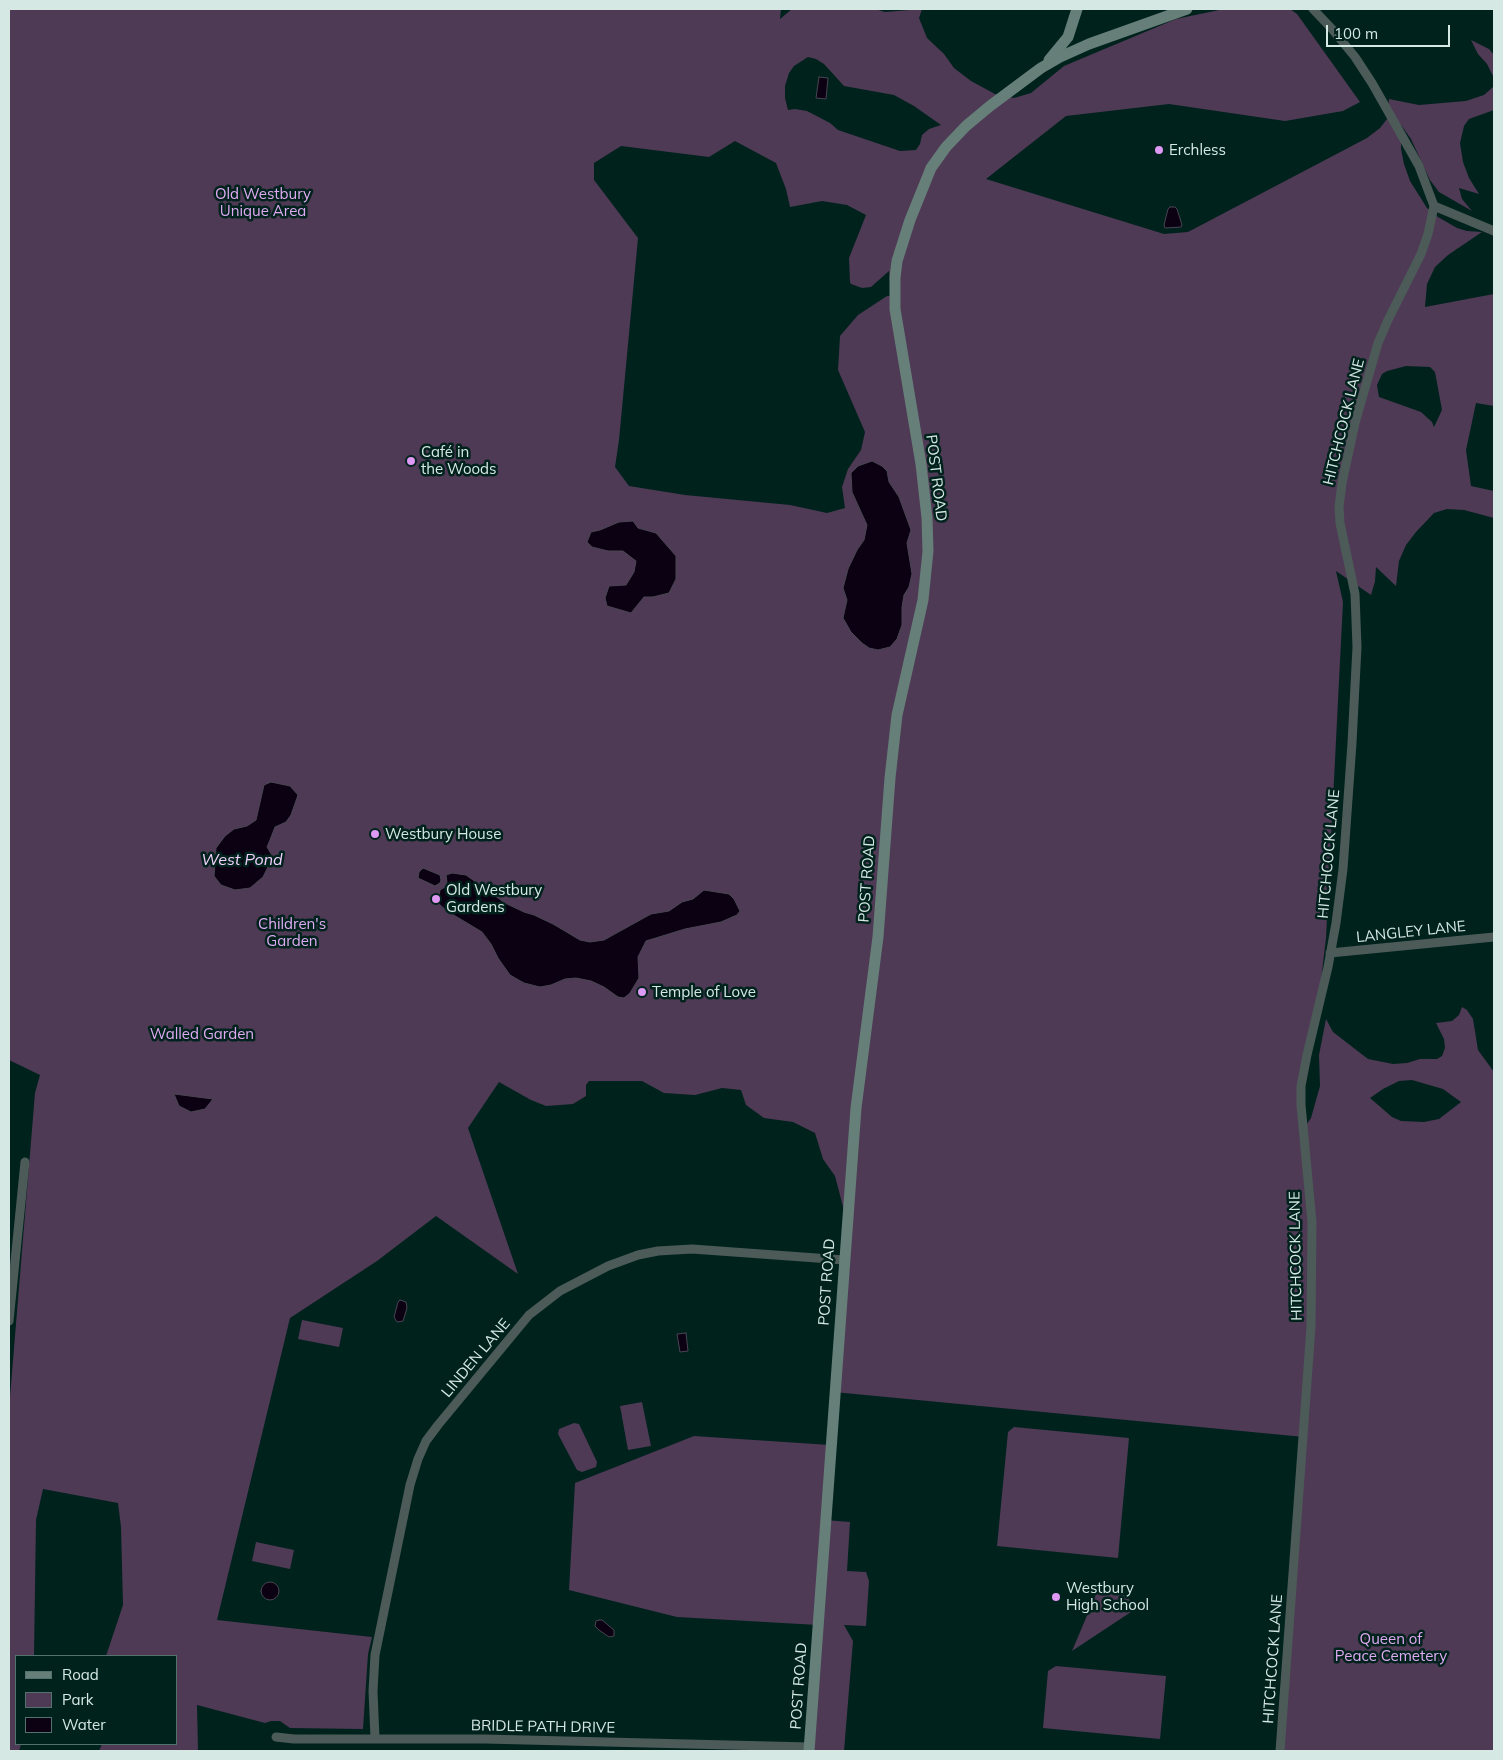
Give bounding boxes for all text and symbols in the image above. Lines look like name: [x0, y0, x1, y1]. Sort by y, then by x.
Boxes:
scale bar: [1328, 15, 1452, 47]
text: 100 m: [1334, 24, 1378, 43]
place label: Erchless: [1169, 141, 1226, 159]
marker: Erchless: [1153, 144, 1165, 156]
park label: Old Westbury Unique Area: [215, 185, 311, 220]
street label: HITCHCOCK LANE: [1320, 357, 1368, 487]
street label: POST ROAD: [922, 434, 950, 522]
place label: Café in the Woods: [421, 443, 496, 478]
marker: Café in the Woods: [405, 455, 417, 467]
street label: HITCHCOCK LANE: [1314, 789, 1344, 919]
place label: Westbury House: [385, 825, 501, 843]
marker: Westbury House: [369, 828, 381, 840]
street label: POST ROAD: [855, 835, 879, 923]
water label: West Pond: [201, 850, 283, 870]
place label: Old Westbury Gardens: [446, 881, 542, 916]
marker: Old Westbury Gardens: [430, 893, 442, 905]
park label: Children's Garden: [258, 915, 326, 950]
street label: LANGLEY LANE: [1355, 917, 1467, 947]
place label: Temple of Love: [652, 983, 756, 1001]
marker: Temple of Love: [636, 986, 648, 998]
park label: Walled Garden: [150, 1025, 254, 1043]
street label: HITCHCOCK LANE: [1286, 1191, 1306, 1321]
street label: POST ROAD: [815, 1238, 839, 1326]
street label: LINDEN LANE: [438, 1315, 514, 1401]
place label: Westbury High School: [1066, 1579, 1149, 1614]
marker: Westbury High School: [1050, 1591, 1062, 1603]
street label: HITCHCOCK LANE: [1260, 1594, 1286, 1724]
park label: Queen of Peace Cemetery: [1335, 1630, 1447, 1665]
street label: POST ROAD: [787, 1642, 811, 1730]
legend: [15, 1655, 178, 1745]
text: Road: [62, 1665, 99, 1684]
text: Park: [62, 1690, 94, 1709]
text: Water: [62, 1715, 106, 1734]
street label: BRIDLE PATH DRIVE: [471, 1717, 615, 1737]

